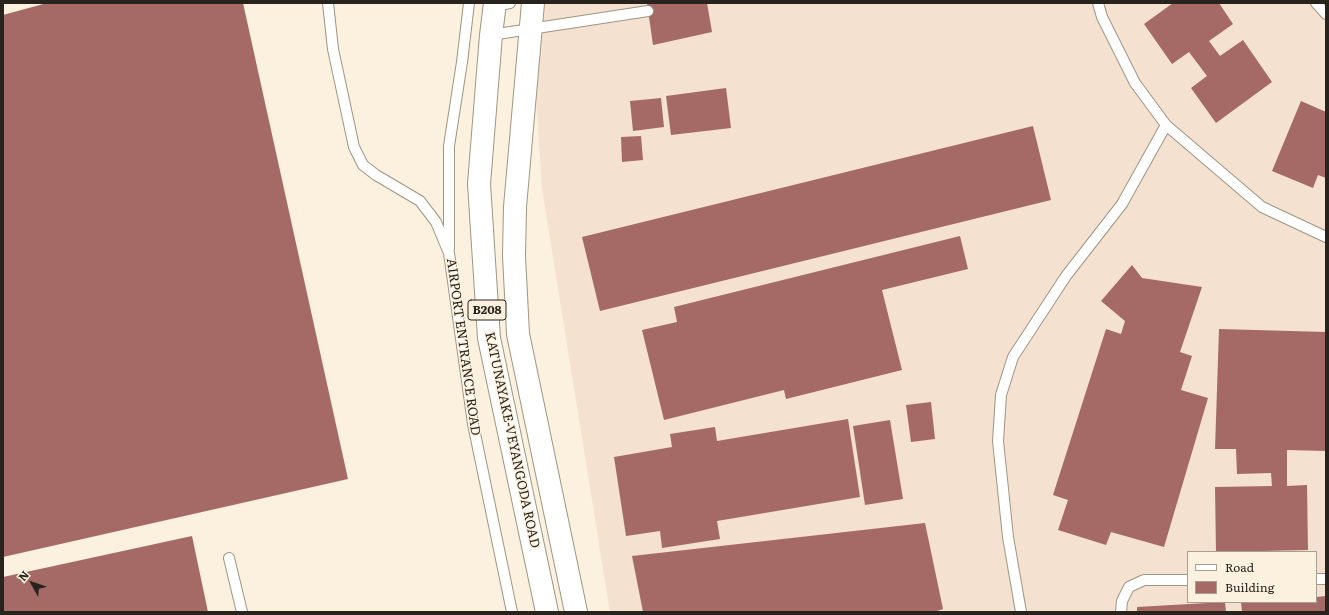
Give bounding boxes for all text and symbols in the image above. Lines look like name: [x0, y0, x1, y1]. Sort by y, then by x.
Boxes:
street label: AIRPORT ENTRANCE ROAD: [443, 257, 483, 437]
road number: B208: [468, 300, 506, 320]
street label: KATUNAYAKE-VEYANGODA ROAD: [481, 331, 543, 549]
legend: [1187, 551, 1317, 603]
text: Road: [1225, 558, 1254, 576]
north arrow: [12, 563, 52, 603]
text: N: [14, 567, 32, 584]
text: Building: [1225, 578, 1274, 596]

